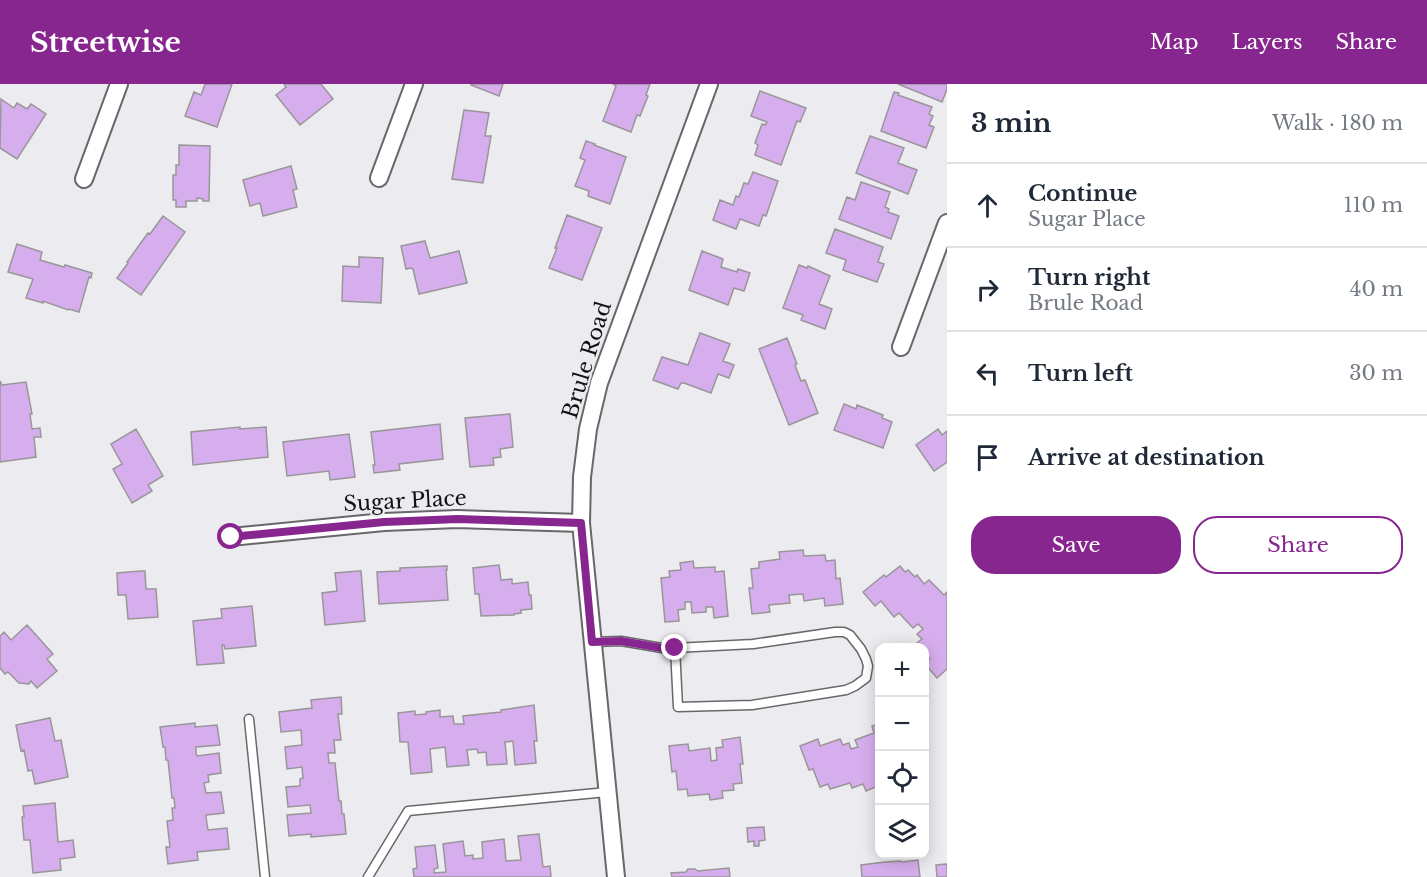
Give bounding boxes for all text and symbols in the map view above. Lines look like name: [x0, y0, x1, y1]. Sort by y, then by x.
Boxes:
text: Streetwise: [30, 25, 181, 60]
text: Map: [1150, 29, 1199, 55]
text: Layers: [1232, 29, 1303, 55]
text: Share: [1336, 29, 1397, 55]
text: 3 min: [971, 107, 1052, 139]
text: Walk · 180 m: [1272, 111, 1403, 135]
text: Continue: [1028, 180, 1137, 207]
icon: ahead: [971, 189, 1004, 222]
text: 110 m: [1344, 193, 1403, 217]
text: Sugar Place: [1028, 207, 1146, 231]
text: Turn right: [1028, 264, 1150, 291]
icon: right: [971, 273, 1004, 306]
text: 40 m: [1350, 277, 1403, 301]
text: Brule Road: [1028, 291, 1143, 315]
street label: Brule Road: [557, 298, 617, 422]
icon: left: [971, 357, 1004, 390]
text: Turn left: [1028, 360, 1133, 387]
text: 30 m: [1349, 361, 1403, 385]
icon: arrive: [971, 441, 1004, 474]
text: Arrive at destination: [1028, 444, 1265, 471]
street label: Sugar Place: [343, 485, 467, 517]
button: Save: [971, 516, 1181, 574]
button: Share: [1193, 516, 1403, 574]
route start: [217, 523, 243, 549]
route end: [661, 634, 687, 660]
map controls: [875, 643, 929, 859]
button: +: [875, 643, 929, 697]
button: −: [875, 697, 929, 751]
button: locate: [875, 751, 929, 805]
button: layers: [875, 805, 929, 859]

